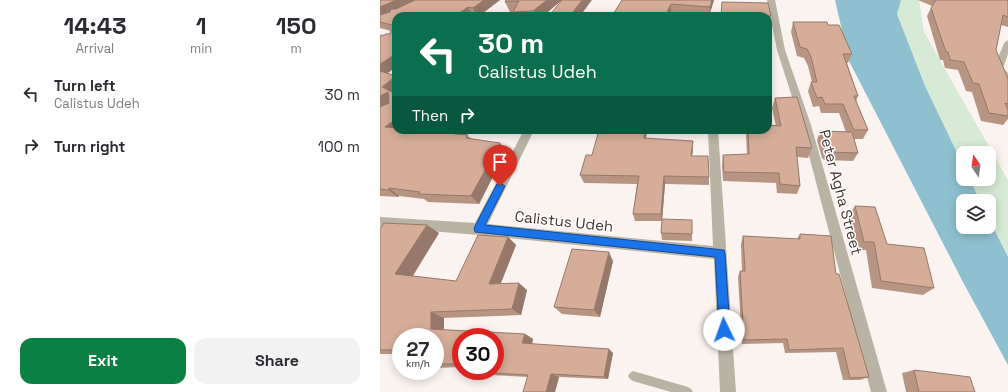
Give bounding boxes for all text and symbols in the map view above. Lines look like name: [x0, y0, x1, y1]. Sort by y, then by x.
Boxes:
text: 14:43: [63, 10, 127, 41]
text: 1: [196, 10, 207, 41]
text: 150: [276, 10, 317, 41]
text: 30 m: [478, 25, 544, 61]
icon: left: [412, 28, 464, 80]
text: Arrival: [76, 40, 114, 57]
text: min: [190, 40, 212, 57]
text: m: [291, 40, 302, 57]
text: Calistus Udeh: [478, 60, 597, 83]
text: Turn left: [54, 76, 116, 95]
icon: left: [20, 83, 42, 105]
text: 30 m: [325, 85, 360, 104]
text: Calistus Udeh: [54, 95, 140, 112]
icon: right: [456, 104, 478, 126]
text: Then: [412, 106, 448, 125]
street label: Peter Agha Street: [815, 127, 867, 257]
icon: right: [20, 135, 42, 157]
text: Turn right: [54, 137, 125, 156]
text: 100 m: [318, 137, 360, 156]
pin: [483, 145, 517, 186]
north arrow: [956, 146, 996, 186]
map controls: [956, 146, 996, 234]
icon: arrive: [489, 151, 511, 173]
button: layers: [956, 194, 996, 234]
street label: Calistus Udeh: [514, 206, 614, 236]
position arrow: [703, 309, 745, 351]
speed limit sign: 30: [452, 328, 504, 380]
text: 27: [407, 336, 429, 362]
button: Exit: [20, 338, 186, 384]
button: Share: [194, 338, 360, 384]
text: km/h: [406, 357, 430, 370]

